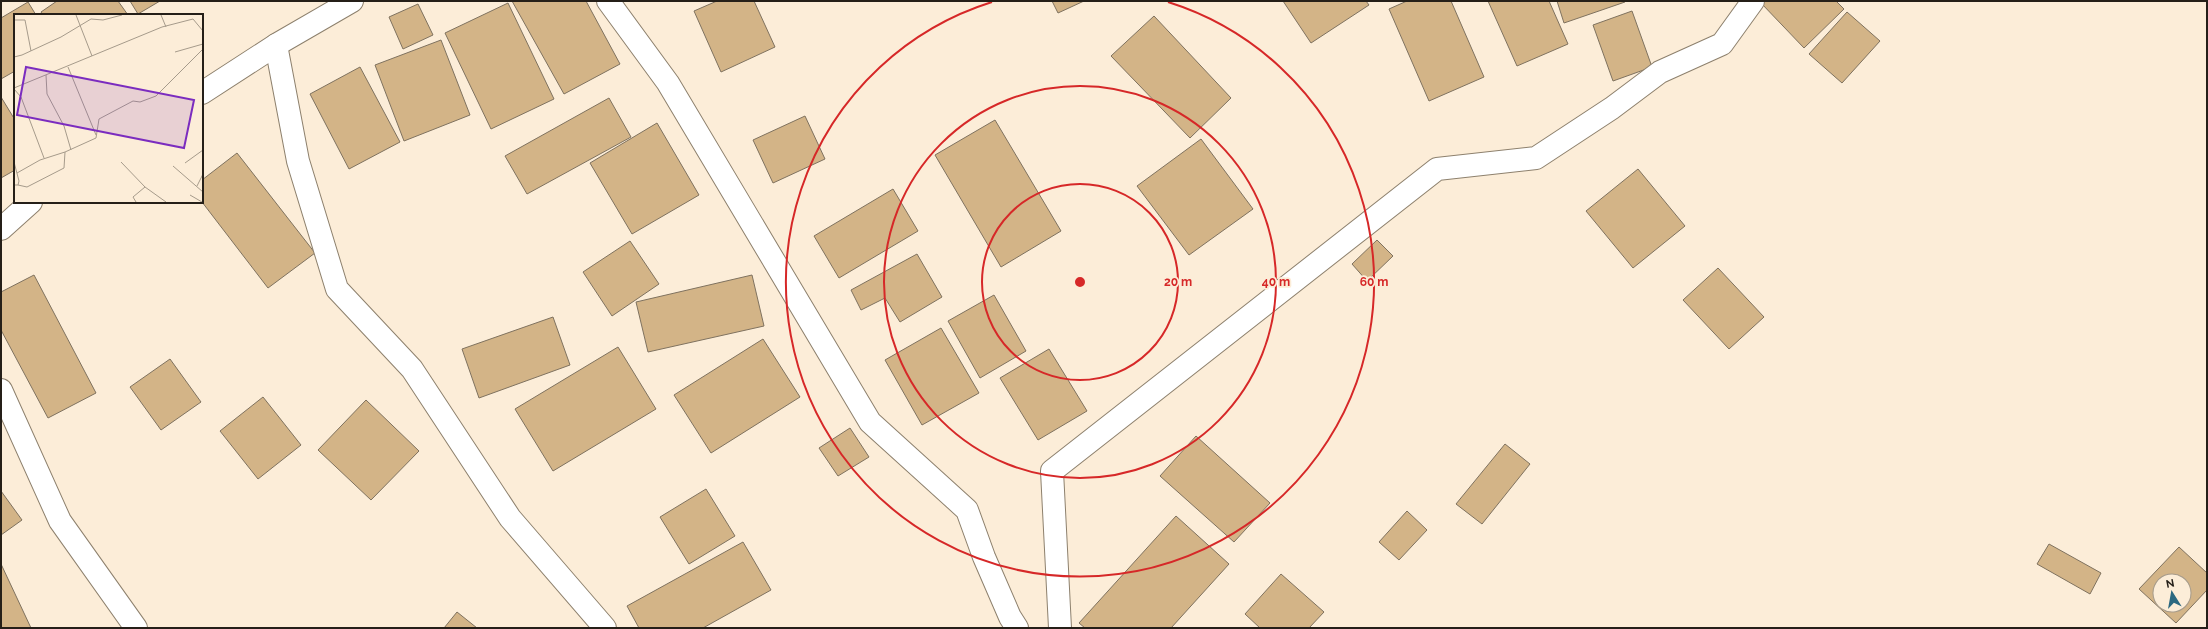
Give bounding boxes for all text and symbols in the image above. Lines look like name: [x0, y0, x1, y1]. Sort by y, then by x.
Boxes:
inset map: [14, 14, 203, 203]
centre of rings: [1073, 275, 1087, 289]
text: 20 m: [1164, 275, 1192, 289]
text: 40 m: [1262, 275, 1290, 289]
text: 60 m: [1360, 275, 1388, 289]
north arrow: [2152, 573, 2192, 613]
text: N: [2165, 576, 2176, 591]

